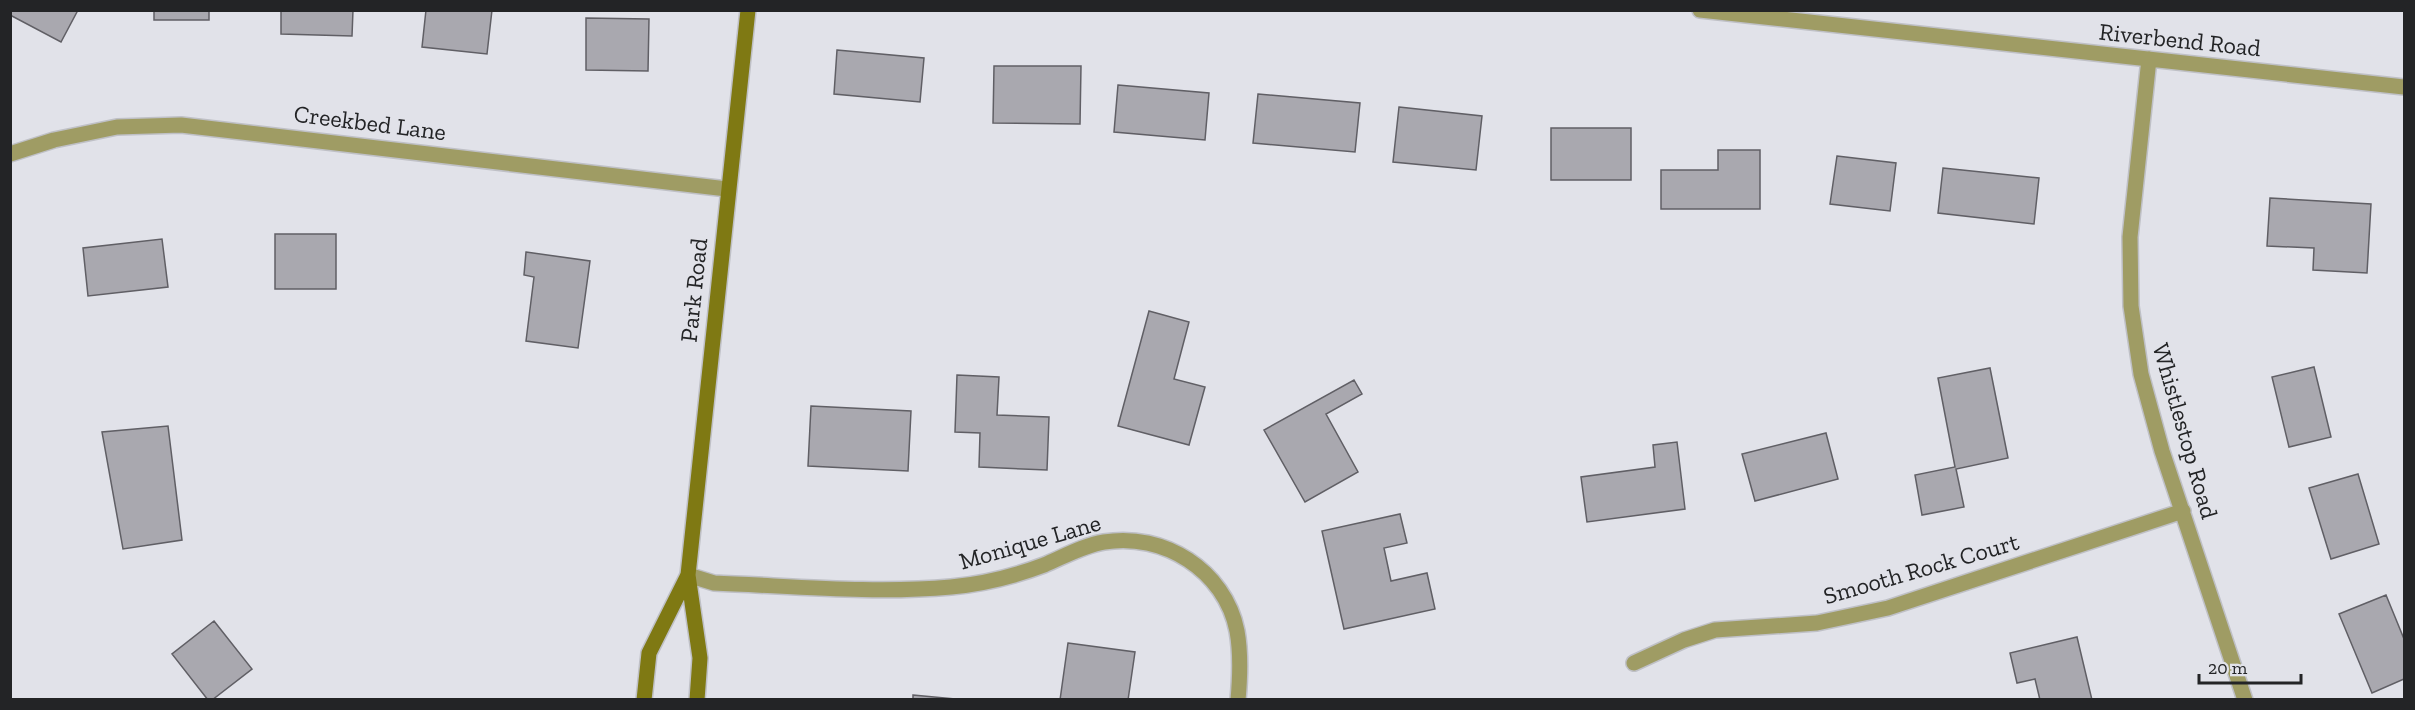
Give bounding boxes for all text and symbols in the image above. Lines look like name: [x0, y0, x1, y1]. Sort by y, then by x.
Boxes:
street label: Riverbend Road: [2098, 17, 2262, 62]
street label: Creekbed Lane: [292, 99, 448, 146]
street label: Park Road: [674, 236, 713, 344]
street label: Whistlestop Road: [2147, 340, 2224, 522]
street label: Monique Lane: [956, 507, 1104, 576]
street label: Smooth Rock Court: [1820, 527, 2022, 610]
scale bar: [2199, 647, 2301, 685]
text: 20 m: [2208, 657, 2248, 679]

